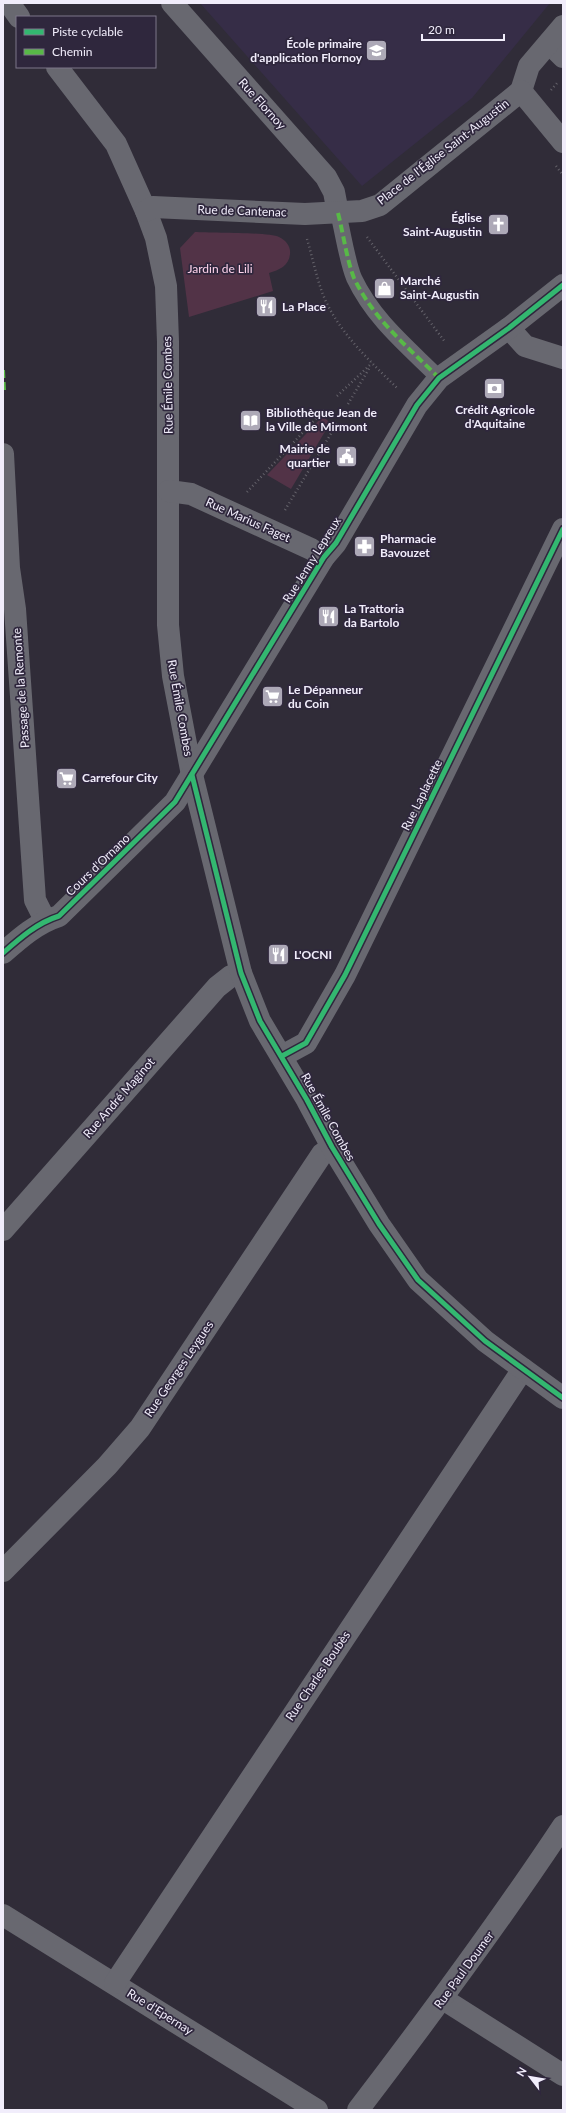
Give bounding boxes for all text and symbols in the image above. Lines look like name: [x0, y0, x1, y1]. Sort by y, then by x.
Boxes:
legend: [16, 16, 156, 68]
scale bar: [422, 16, 504, 42]
text: 20 m: [428, 22, 455, 37]
text: Piste cyclable: [52, 24, 123, 39]
place label: École primaire d'application Flornoy: [250, 36, 363, 65]
school or university icon: École primaire d'application Flornoy: [364, 38, 390, 64]
text: Chemin: [52, 44, 93, 59]
street label: Rue Flornoy: [236, 75, 290, 133]
street label: Place de l'Église Saint-Augustin: [374, 95, 512, 208]
street label: Rue de Cantenac: [197, 201, 287, 220]
place label: Église Saint-Augustin: [403, 210, 483, 239]
church icon: Église Saint-Augustin: [485, 212, 511, 238]
park label: Jardin de Lili: [187, 261, 253, 276]
place label: Marché Saint-Augustin: [400, 273, 479, 302]
shop icon: Marché Saint-Augustin: [371, 275, 397, 301]
restaurant icon: La Place: [254, 294, 280, 320]
place label: La Place: [282, 299, 326, 314]
street label: Rue Émile Combes: [159, 336, 176, 434]
bank icon: Crédit Agricole d'Aquitaine: [482, 376, 508, 402]
place label: Crédit Agricole d'Aquitaine: [455, 402, 535, 431]
place label: Bibliothèque Jean de la Ville de Mirmont: [266, 405, 378, 434]
library icon: Bibliothèque Jean de la Ville de Mirmont: [237, 407, 263, 433]
place label: Mairie de quartier: [280, 441, 331, 470]
public building icon: Mairie de quartier: [333, 443, 359, 469]
street label: Rue Marius Faget: [204, 494, 294, 545]
street label: Rue Jenny Lepreux: [279, 514, 344, 605]
place label: Pharmacie Bavouzet: [380, 531, 437, 560]
pharmacy icon: Pharmacie Bavouzet: [351, 533, 377, 559]
place label: La Trattoria da Bartolo: [344, 601, 404, 630]
restaurant icon: La Trattoria da Bartolo: [315, 603, 341, 629]
street label: Passage de la Remonte: [9, 628, 32, 749]
street label: Rue Émile Combes: [165, 658, 196, 757]
place label: Le Dépanneur du Coin: [288, 682, 363, 711]
supermarket icon: Le Dépanneur du Coin: [259, 684, 285, 710]
street label: Rue Laplacette: [398, 757, 445, 833]
supermarket icon: Carrefour City: [53, 765, 79, 791]
place label: Carrefour City: [82, 770, 159, 785]
street label: Cours d'Ornano: [63, 830, 133, 899]
restaurant icon: L'OCNI: [265, 942, 291, 968]
place label: L'OCNI: [294, 947, 332, 962]
street label: Rue André Maginot: [80, 1054, 158, 1141]
street label: Rue Émile Combes: [298, 1070, 359, 1163]
street label: Rue Georges Leygues: [141, 1318, 216, 1420]
street label: Rue Charles Boubès: [282, 1628, 353, 1724]
street label: Rue Paul Doumer: [430, 1928, 497, 2011]
street label: Rue d'Epernay: [124, 1985, 197, 2038]
north arrow: [510, 2057, 550, 2097]
text: N: [513, 2065, 529, 2079]

